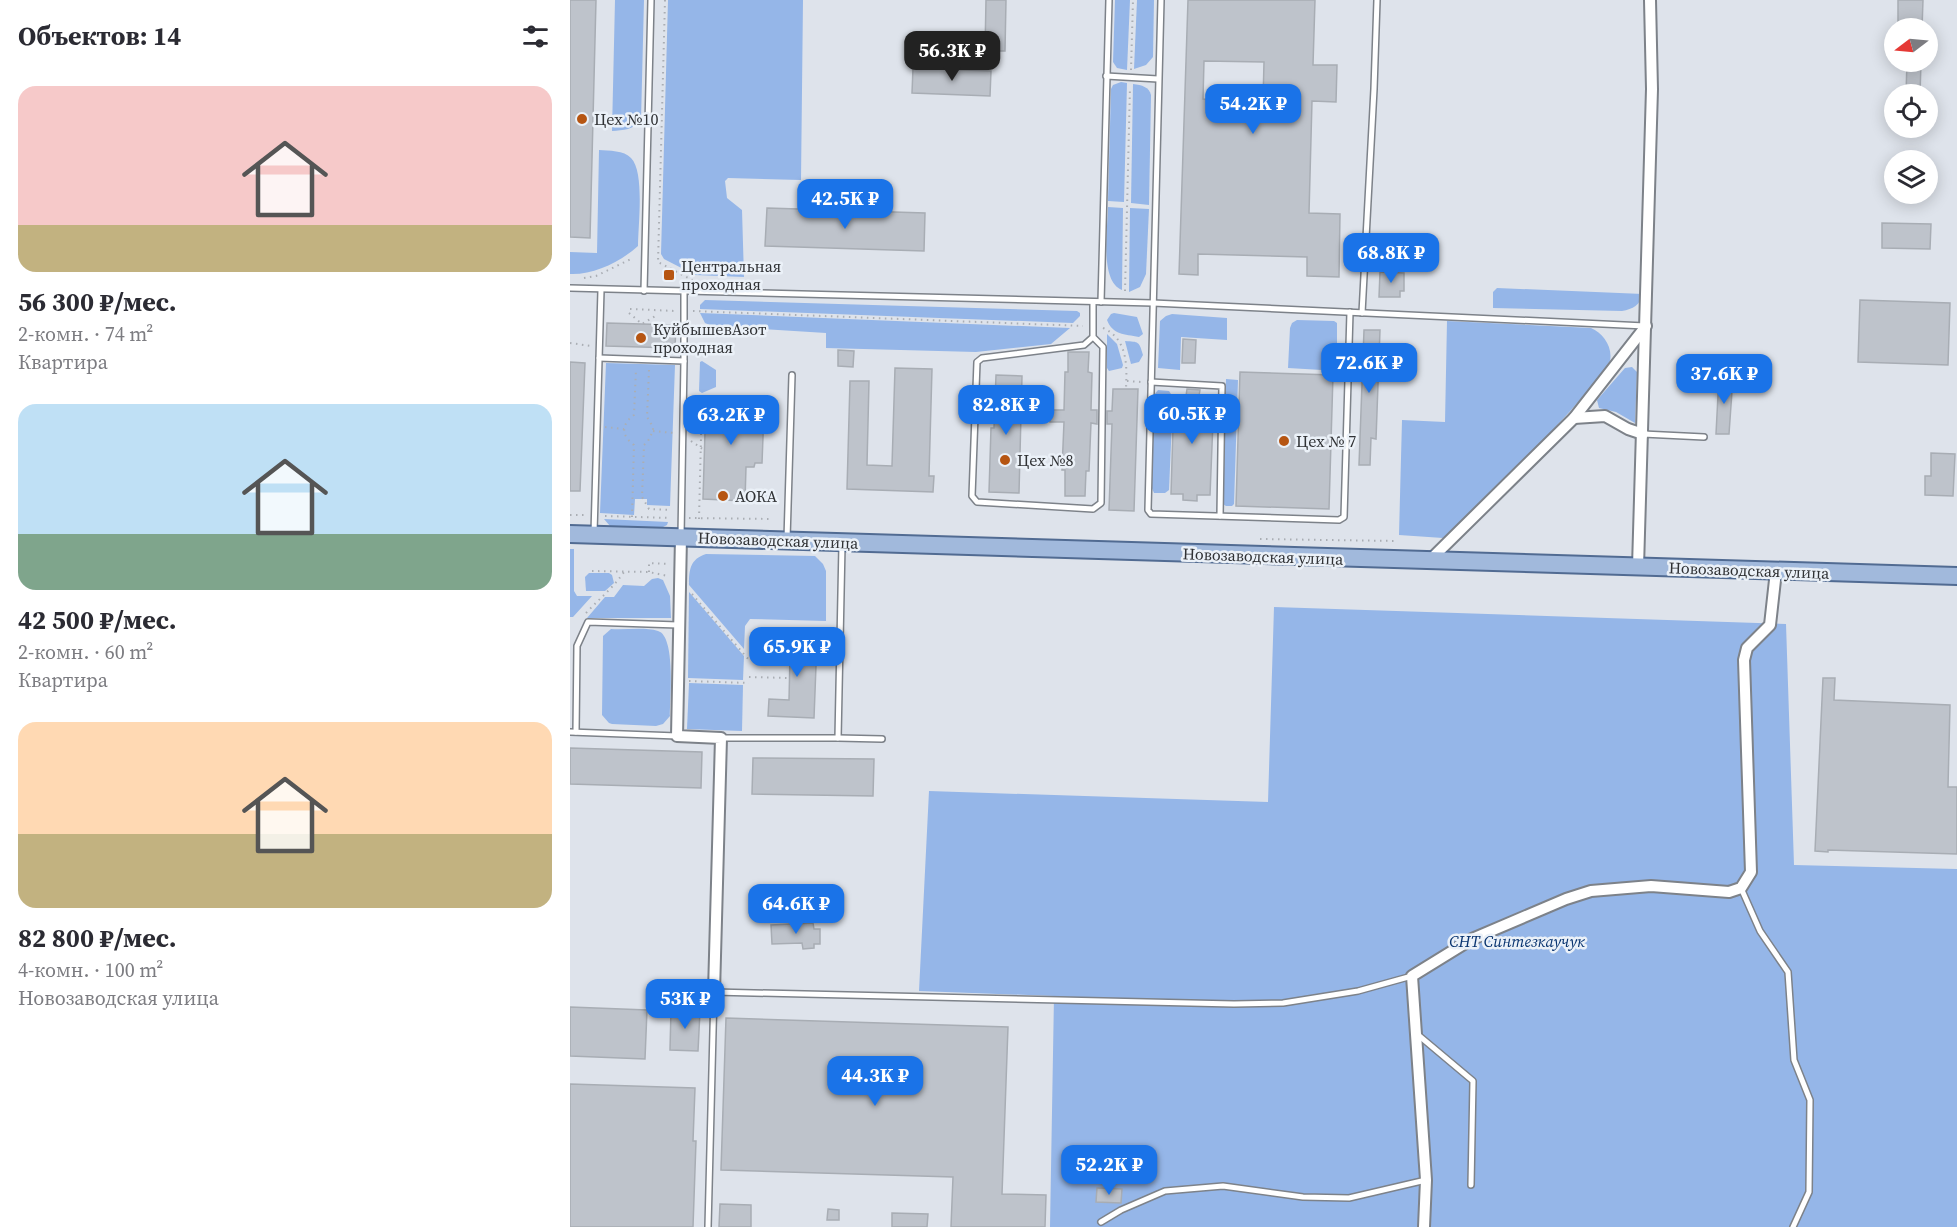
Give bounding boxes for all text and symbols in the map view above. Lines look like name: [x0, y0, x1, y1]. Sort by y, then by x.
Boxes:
text: Объектов: 14: [18, 18, 181, 54]
north arrow: [1884, 18, 1938, 72]
map controls: [1884, 18, 1938, 204]
icon: filters: [519, 20, 552, 53]
pin: 56.3K ₽: [897, 31, 1007, 82]
text: 56.3K ₽: [918, 36, 986, 64]
pin: 54.2K ₽: [1198, 84, 1308, 135]
button: locate: [1884, 84, 1938, 138]
text: 54.2K ₽: [1219, 89, 1287, 117]
place label: Цех №10: [594, 108, 659, 130]
marker: Цех №10: [575, 112, 589, 126]
icon: home: [231, 125, 339, 233]
button: layers: [1884, 150, 1938, 204]
pin: 42.5K ₽: [790, 179, 900, 230]
text: 42.5K ₽: [811, 184, 879, 212]
pin: 68.8K ₽: [1336, 233, 1446, 284]
text: 68.8K ₽: [1357, 238, 1425, 266]
place label: Центральная проходная: [681, 255, 781, 295]
marker: Центральная проходная: [662, 268, 676, 282]
text: 56 300 ₽/мес.: [18, 284, 177, 320]
place label: КуйбышевАзот проходная: [653, 318, 767, 358]
text: 2-комн. · 74 m²: [18, 320, 153, 348]
marker: КуйбышевАзот проходная: [634, 331, 648, 345]
pin: 72.6K ₽: [1314, 343, 1424, 394]
text: Квартира: [18, 348, 108, 376]
text: 72.6K ₽: [1335, 348, 1403, 376]
pin: 37.6K ₽: [1669, 354, 1779, 405]
text: 37.6K ₽: [1690, 359, 1758, 387]
pin: 82.8K ₽: [951, 385, 1061, 436]
text: 82.8K ₽: [972, 390, 1040, 418]
pin: 60.5K ₽: [1137, 394, 1247, 445]
pin: 63.2K ₽: [676, 395, 786, 446]
text: 60.5K ₽: [1158, 399, 1226, 427]
text: 63.2K ₽: [697, 400, 765, 428]
place label: Цех № 7: [1296, 430, 1356, 452]
marker: Цех № 7: [1277, 434, 1291, 448]
icon: home: [231, 443, 339, 551]
place label: Цех №8: [1017, 449, 1074, 471]
marker: Цех №8: [998, 453, 1012, 467]
place label: АОКА: [735, 485, 777, 507]
marker: АОКА: [716, 489, 730, 503]
street label: Новозаводская улица: [697, 526, 860, 554]
street label: Новозаводская улица: [1182, 542, 1345, 570]
street label: Новозаводская улица: [1668, 556, 1831, 584]
text: 42 500 ₽/мес.: [18, 602, 177, 638]
pin: 65.9K ₽: [742, 627, 852, 678]
text: 65.9K ₽: [763, 632, 831, 660]
text: 2-комн. · 60 m²: [18, 638, 153, 666]
text: Квартира: [18, 666, 108, 694]
icon: home: [231, 761, 339, 869]
pin: 64.6K ₽: [741, 884, 851, 935]
text: 64.6K ₽: [762, 889, 830, 917]
text: 82 800 ₽/мес.: [18, 920, 177, 956]
park label: СНТ Синтезкаучук: [1449, 930, 1585, 952]
text: 4-комн. · 100 m²: [18, 956, 163, 984]
pin: 53K ₽: [643, 979, 727, 1030]
text: Новозаводская улица: [18, 984, 219, 1012]
text: 53K ₽: [660, 984, 710, 1012]
pin: 44.3K ₽: [820, 1056, 930, 1107]
text: 44.3K ₽: [841, 1061, 909, 1089]
pin: 52.2K ₽: [1054, 1145, 1164, 1196]
text: 52.2K ₽: [1075, 1150, 1143, 1178]

